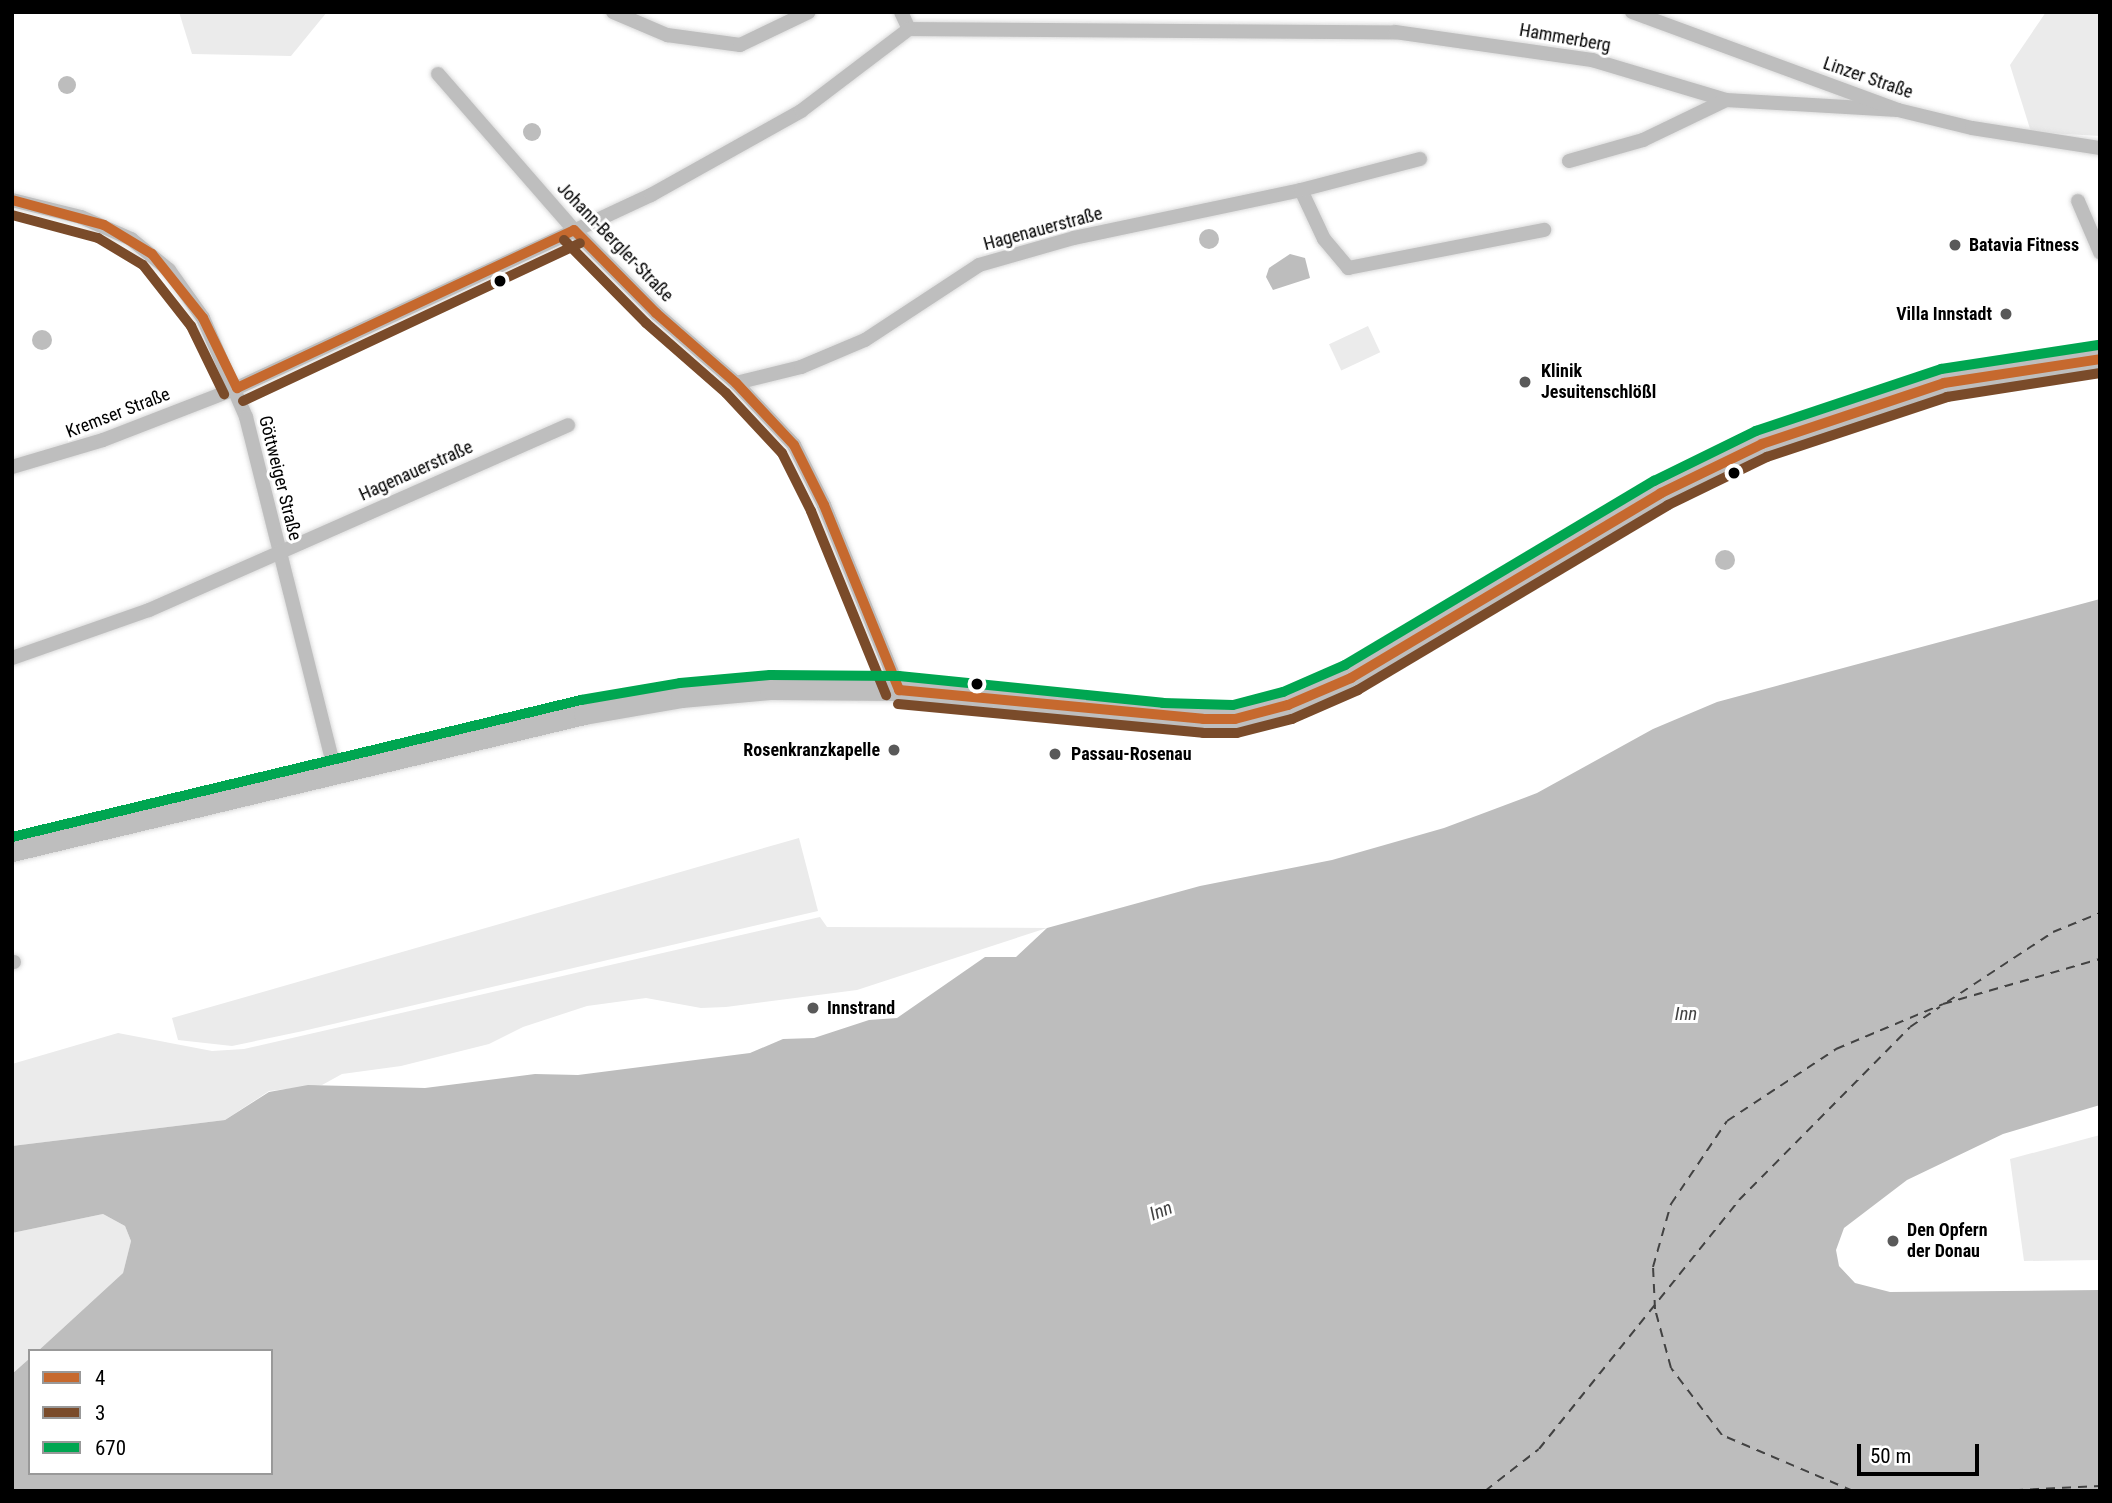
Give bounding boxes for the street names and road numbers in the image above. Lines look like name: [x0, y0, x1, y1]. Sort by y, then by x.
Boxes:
street label: Hammerberg: [1518, 19, 1612, 57]
street label: Linzer Straße: [1820, 53, 1916, 103]
street label: Johann-Bergler-Straße: [552, 178, 678, 306]
street label: Hagenauerstraße: [981, 203, 1105, 255]
street label: Kremser Straße: [63, 383, 173, 443]
street label: Göttweiger Straße: [254, 413, 306, 543]
street label: Hagenauerstraße: [356, 436, 476, 506]

